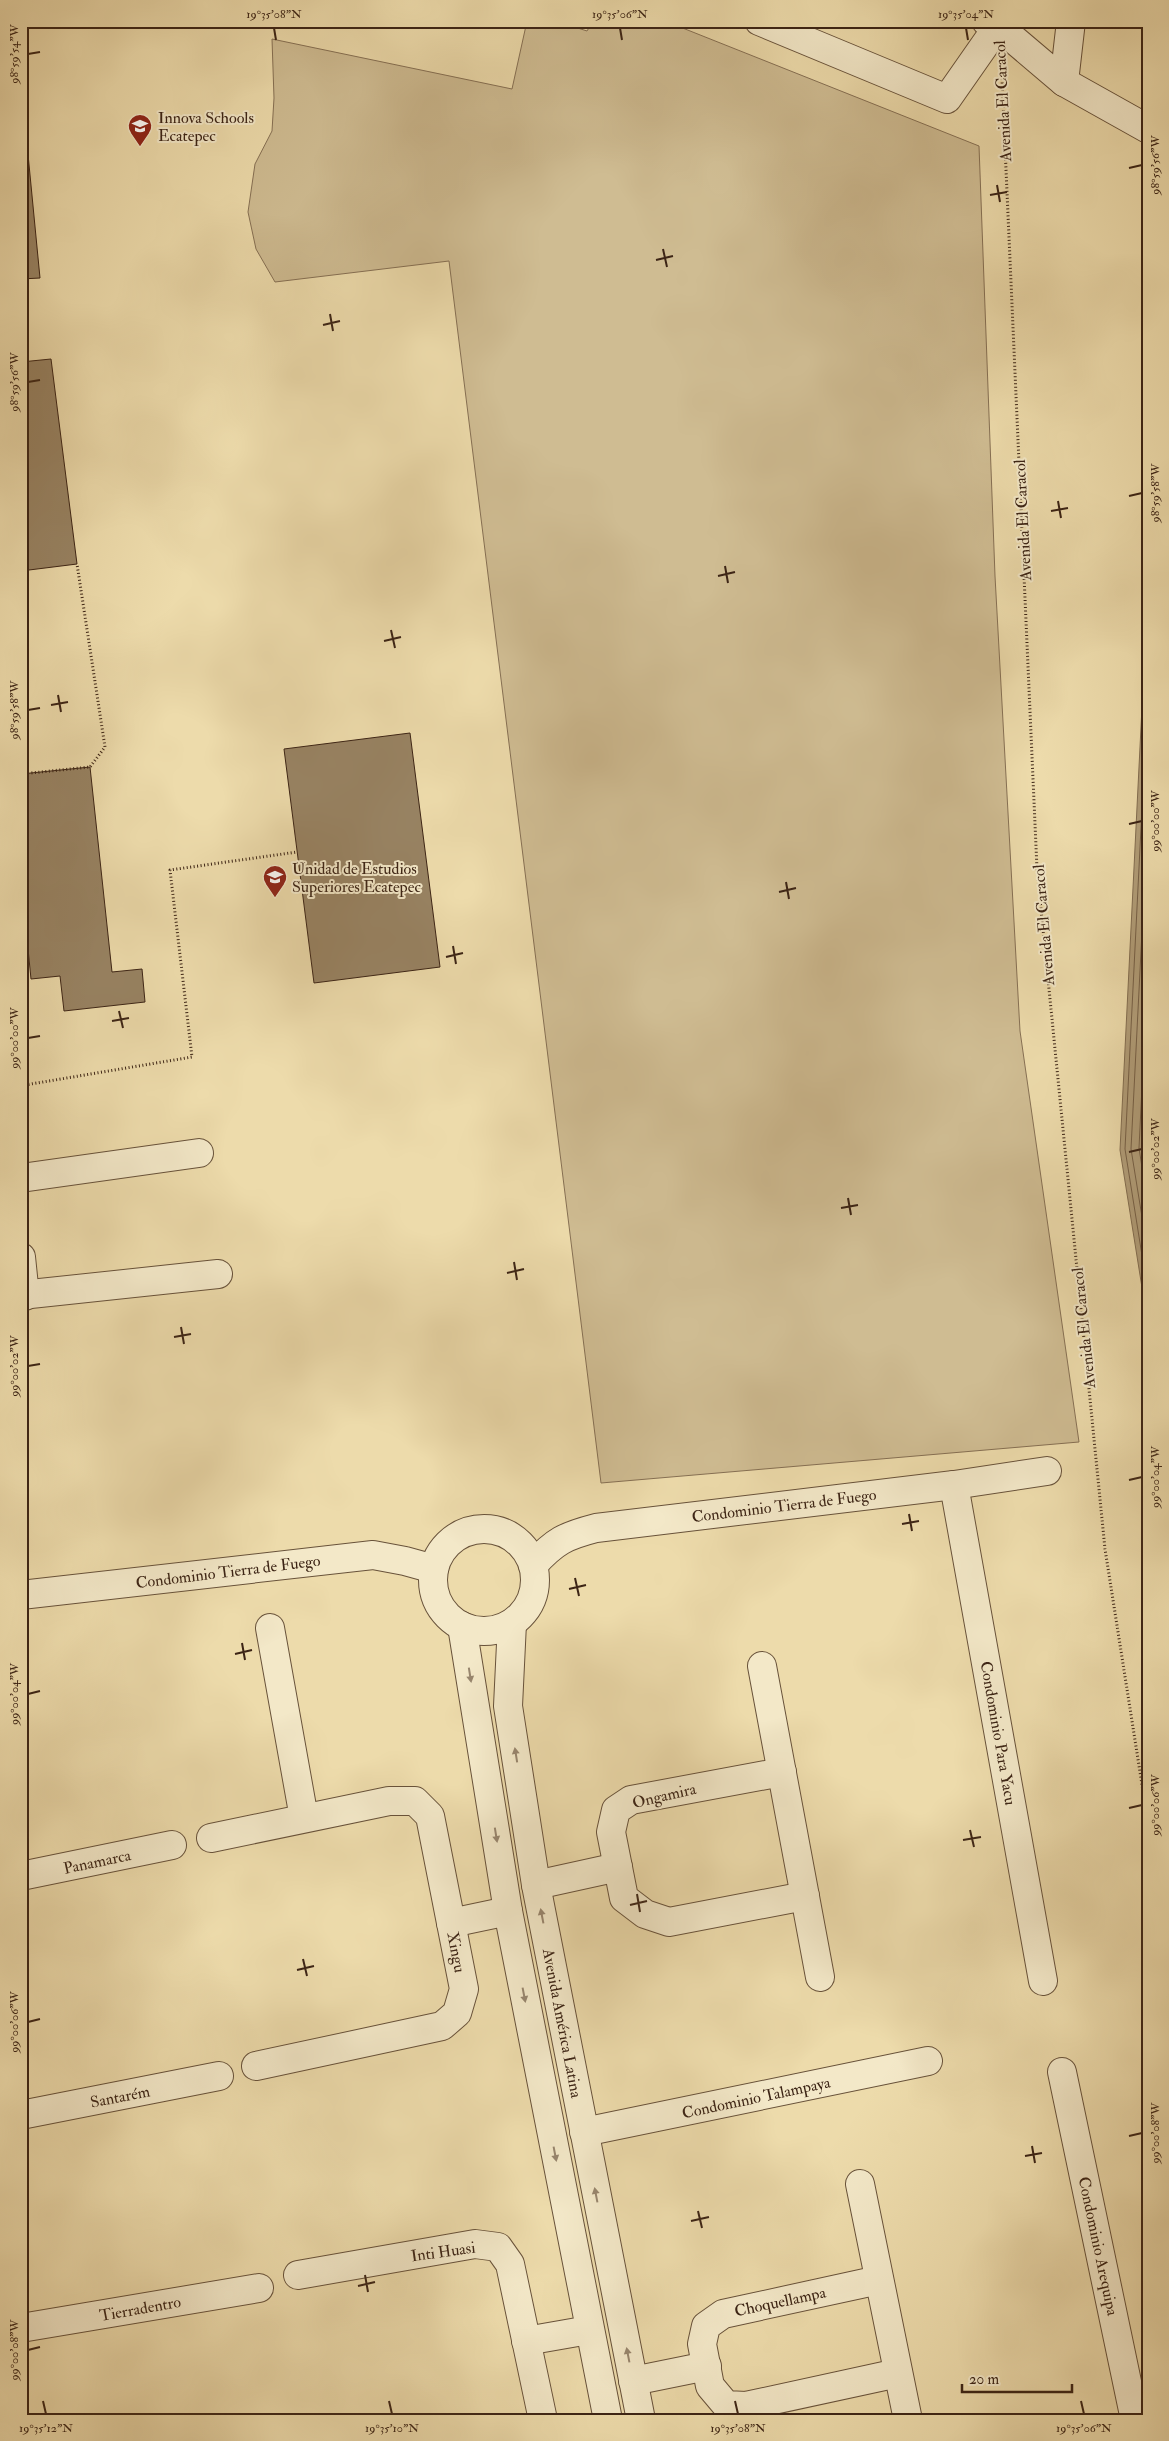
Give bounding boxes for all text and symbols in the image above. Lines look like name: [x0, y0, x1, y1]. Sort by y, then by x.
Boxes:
text: 19°35'08"N: [246, 7, 302, 22]
text: 19°35'06"N: [592, 7, 648, 22]
text: 19°35'04"N: [938, 7, 994, 22]
text: 98°59'54"W: [7, 24, 22, 85]
street label: Avenida El Caracol: [990, 40, 1016, 163]
place label: Innova Schools Ecatepec: [158, 108, 254, 147]
school or university icon: Innova Schools Ecatepec: [127, 113, 153, 147]
text: 98°59'56"W: [1148, 135, 1163, 196]
text: 98°59'56"W: [7, 352, 22, 413]
street label: Avenida El Caracol: [1010, 459, 1036, 582]
text: 98°59'58"W: [1148, 463, 1163, 523]
text: 98°59'58"W: [7, 680, 22, 740]
text: 99°00'00"W: [1148, 789, 1163, 853]
place label: Unidad de Estudios Superiores Ecatepec: [292, 859, 421, 898]
school or university icon: Unidad de Estudios Superiores Ecatepec: [262, 864, 288, 898]
street label: Avenida El Caracol: [1029, 864, 1059, 987]
text: 99°00'00"W: [7, 1006, 22, 1070]
text: 99°00'02"W: [1148, 1117, 1163, 1181]
street label: Avenida El Caracol: [1068, 1267, 1100, 1390]
text: 99°00'02"W: [7, 1334, 22, 1398]
text: 99°00'04"W: [1148, 1445, 1163, 1509]
street label: Condominio Tierra de Fuego: [691, 1485, 878, 1527]
street label: Condominio Tierra de Fuego: [135, 1551, 322, 1593]
street label: Condominio Para Yacu: [976, 1660, 1021, 1807]
text: 99°00'04"W: [7, 1662, 22, 1726]
one-way arrow: [466, 1667, 474, 1683]
one-way arrow: [512, 1747, 520, 1763]
text: 99°00'06"W: [1148, 1773, 1163, 1837]
street label: Ongamira: [630, 1779, 699, 1813]
one-way arrow: [492, 1827, 500, 1843]
street label: Panamarca: [62, 1845, 133, 1879]
one-way arrow: [538, 1907, 546, 1923]
street label: Xingu: [442, 1930, 470, 1974]
street label: Avenida América Latina: [538, 1946, 586, 2100]
one-way arrow: [520, 1987, 528, 2003]
text: 99°00'06"W: [7, 1990, 22, 2054]
street label: Condominio Talampaya: [680, 2072, 833, 2124]
street label: Santarém: [89, 2081, 152, 2113]
text: 99°00'08"W: [1148, 2102, 1163, 2165]
one-way arrow: [551, 2147, 559, 2162]
street label: Condominio Arequipa: [1073, 2175, 1123, 2318]
one-way arrow: [592, 2187, 600, 2203]
street label: Inti Huasi: [410, 2238, 477, 2266]
street label: Choquellampa: [733, 2282, 828, 2322]
street label: Tierradentro: [98, 2292, 183, 2326]
text: 99°00'08"W: [7, 2319, 22, 2382]
one-way arrow: [624, 2347, 632, 2362]
scale bar: [962, 2361, 1072, 2393]
text: 20 m: [969, 2370, 999, 2389]
text: 19°35'12"N: [19, 2421, 73, 2436]
text: 19°35'10"N: [365, 2421, 419, 2436]
text: 19°35'08"N: [710, 2421, 766, 2436]
text: 19°35'06"N: [1056, 2421, 1112, 2436]

